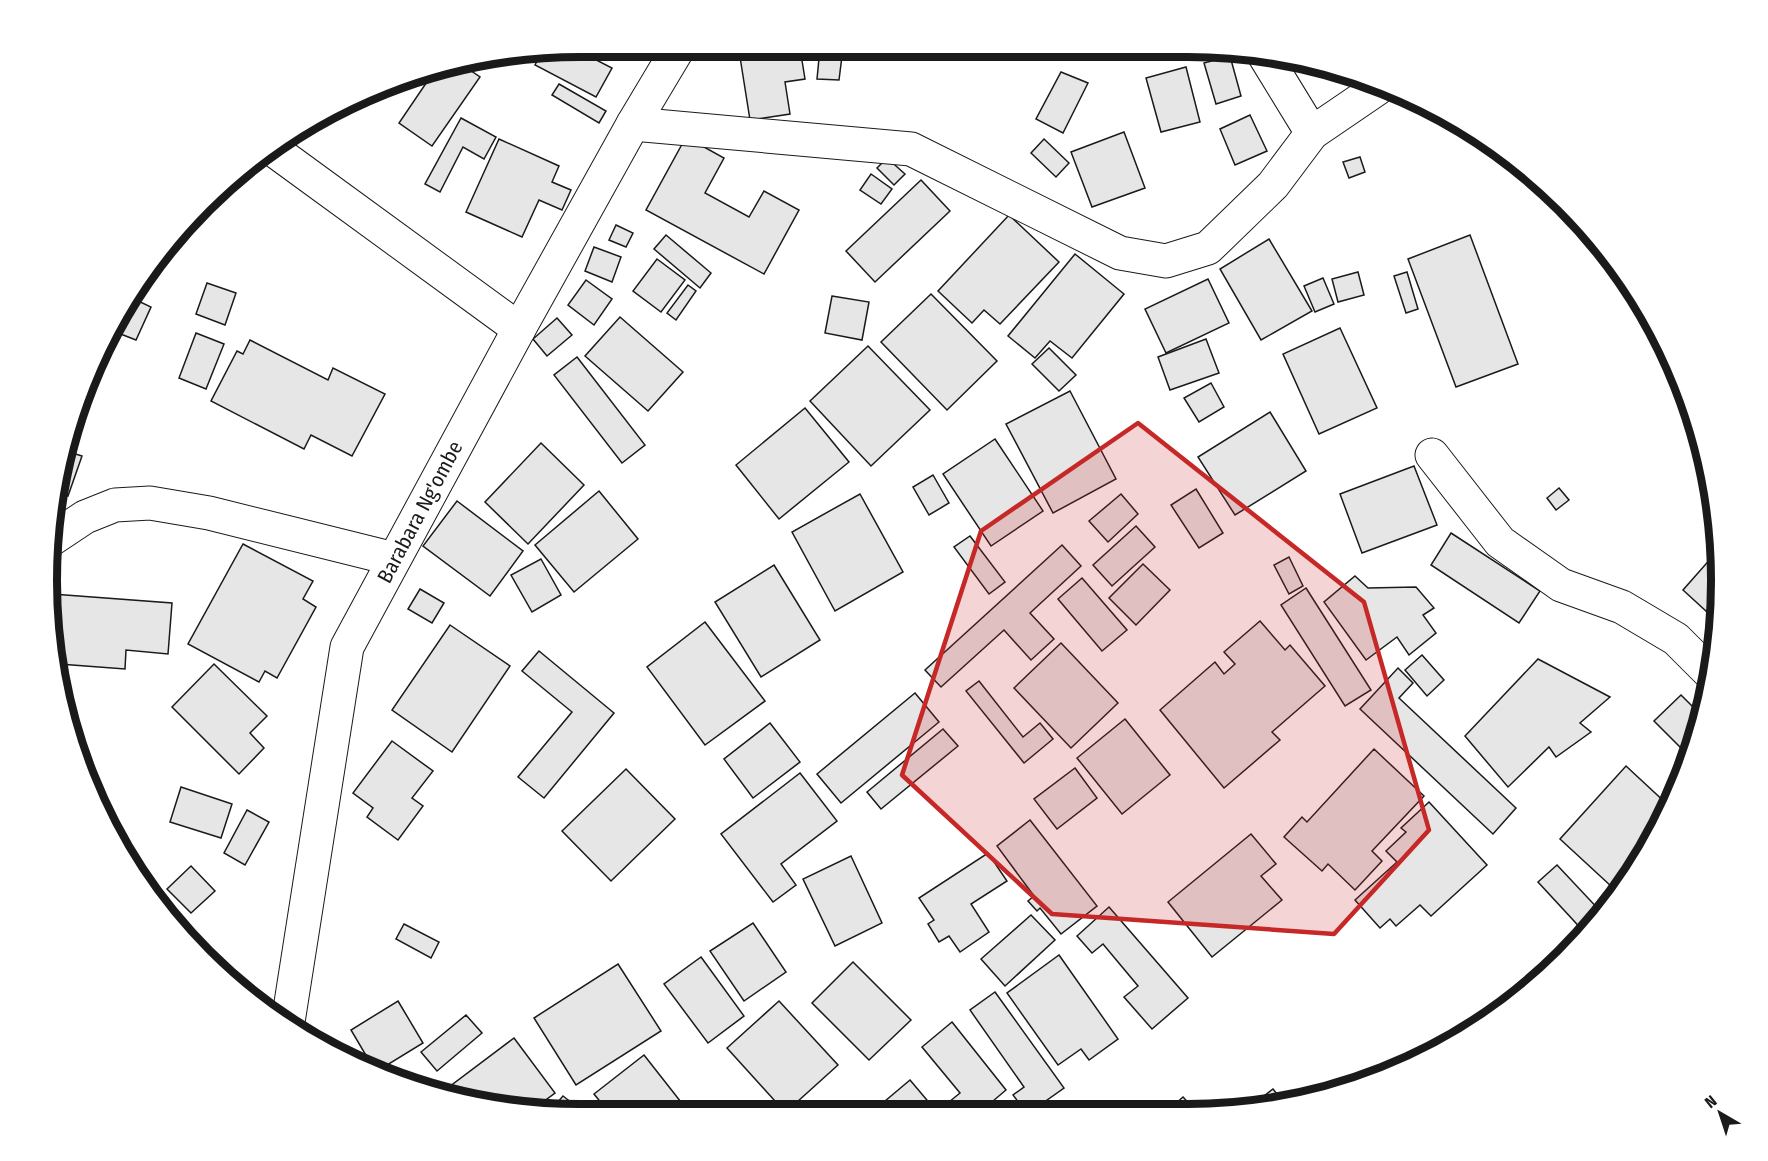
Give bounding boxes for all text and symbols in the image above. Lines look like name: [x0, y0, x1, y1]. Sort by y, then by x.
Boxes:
street label: Barabara Ng'ombe: [372, 436, 468, 588]
north arrow: [1690, 1083, 1750, 1143]
text: N: [1701, 1091, 1721, 1112]

